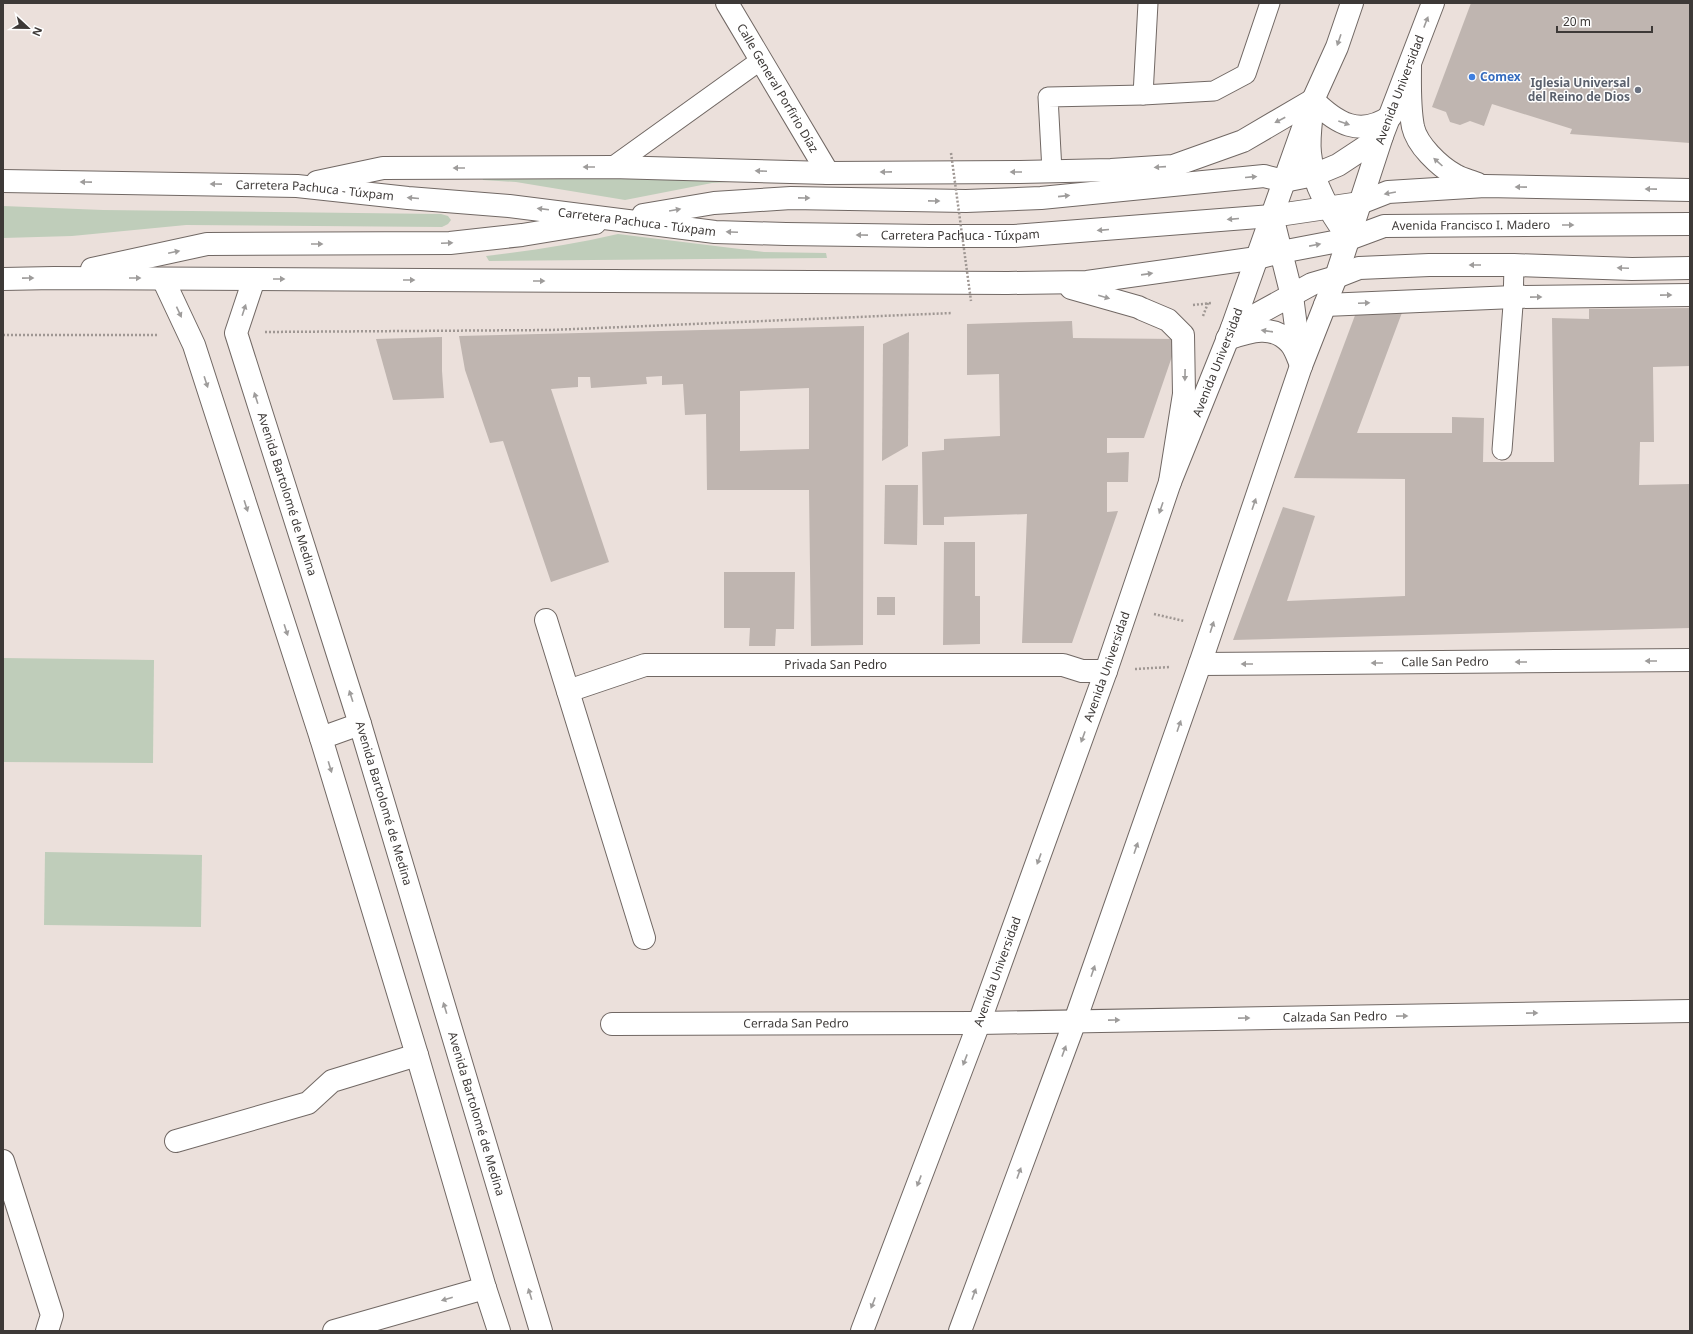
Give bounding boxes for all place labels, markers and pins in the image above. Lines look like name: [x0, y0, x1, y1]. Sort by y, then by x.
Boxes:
place label: Comex: [1480, 68, 1521, 85]
marker: Comex: [1467, 72, 1477, 82]
place label: Iglesia Universal del Reino de Dios: [1528, 74, 1630, 105]
marker: Iglesia Universal del Reino de Dios: [1633, 85, 1643, 95]

